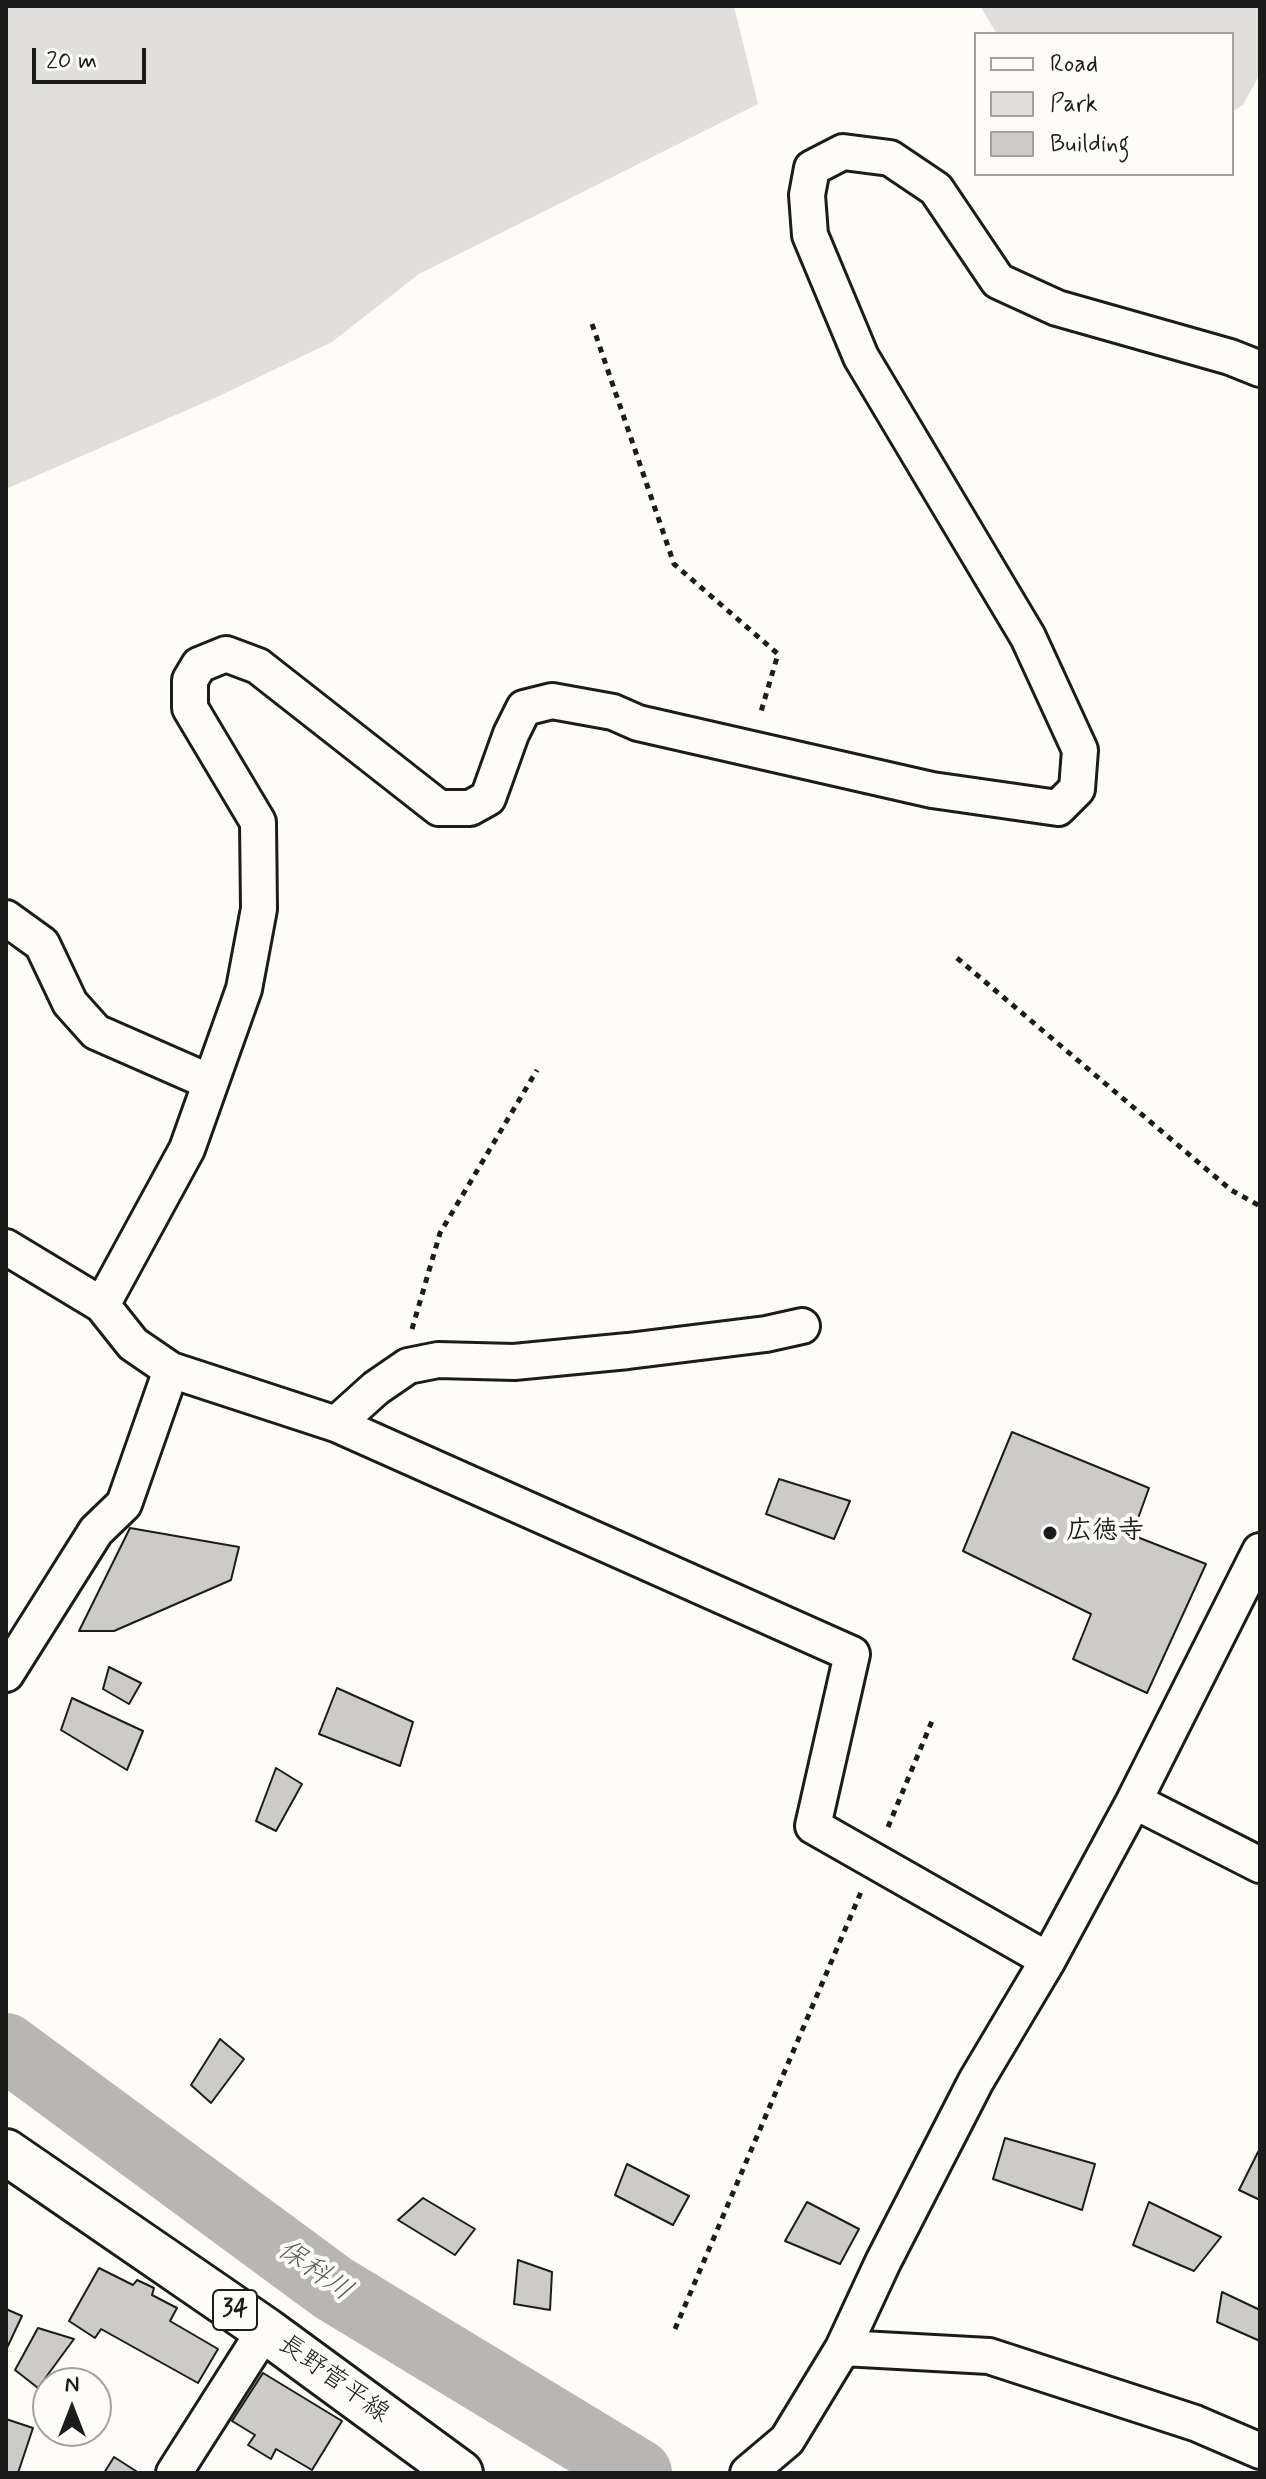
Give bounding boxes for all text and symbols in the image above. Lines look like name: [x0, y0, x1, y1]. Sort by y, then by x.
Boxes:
scale bar: [36, 32, 150, 82]
legend: [974, 32, 1234, 176]
text: 20 m: [46, 46, 97, 77]
text: Road: [1050, 49, 1098, 80]
text: Park: [1050, 89, 1098, 120]
text: Building: [1050, 129, 1130, 160]
place label: 広徳寺: [1066, 1517, 1144, 1549]
marker: 広徳寺: [1041, 1524, 1059, 1542]
water label: 保科川: [270, 2234, 358, 2310]
road number: 34: [213, 2290, 257, 2330]
street label: 長野菅平線: [271, 2329, 395, 2431]
north arrow: [32, 2367, 112, 2447]
text: N: [65, 2371, 79, 2399]

